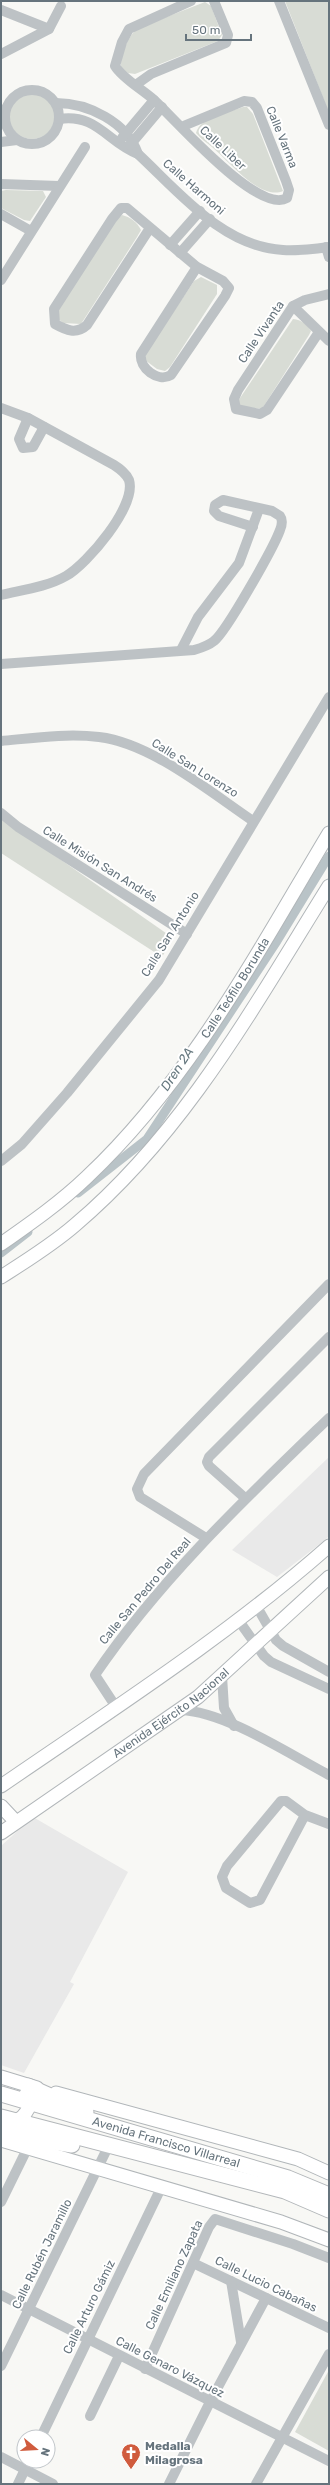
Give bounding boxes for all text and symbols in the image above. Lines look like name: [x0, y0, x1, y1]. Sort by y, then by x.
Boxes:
scale bar: [186, 16, 251, 42]
text: 50 m: [192, 23, 220, 37]
street label: Calle Varma: [263, 104, 301, 170]
street label: Calle Liber: [197, 123, 249, 173]
street label: Calle Harmoni: [160, 156, 228, 218]
street label: Calle Vivanta: [235, 298, 287, 366]
street label: Calle San Lorenzo: [149, 736, 241, 800]
street label: Calle Misión San Andrés: [40, 823, 160, 905]
street label: Calle San Antonio: [138, 889, 202, 979]
street label: Calle Teófilo Borunda: [198, 935, 272, 1041]
water label: Dren 2A: [157, 1045, 197, 1093]
street label: Calle San Pedro Del Real: [96, 1535, 194, 1647]
street label: Avenida Ejército Nacional: [110, 1665, 232, 1761]
street label: Avenida Francisco Villarreal: [91, 2114, 242, 2171]
street label: Calle Rubén Jaramillo: [9, 2197, 75, 2311]
street label: Calle Emiliano Zapata: [142, 2218, 206, 2332]
street label: Calle Lucio Cabañas: [213, 2253, 319, 2315]
street label: Calle Arturo Gámiz: [60, 2258, 118, 2356]
street label: Calle Genaro Vázquez: [113, 2334, 227, 2400]
north arrow: [16, 2429, 56, 2469]
place label: Medalla Milagrosa: [145, 2439, 203, 2467]
church icon: Medalla Milagrosa: [120, 2442, 142, 2470]
text: N: [38, 2446, 52, 2458]

